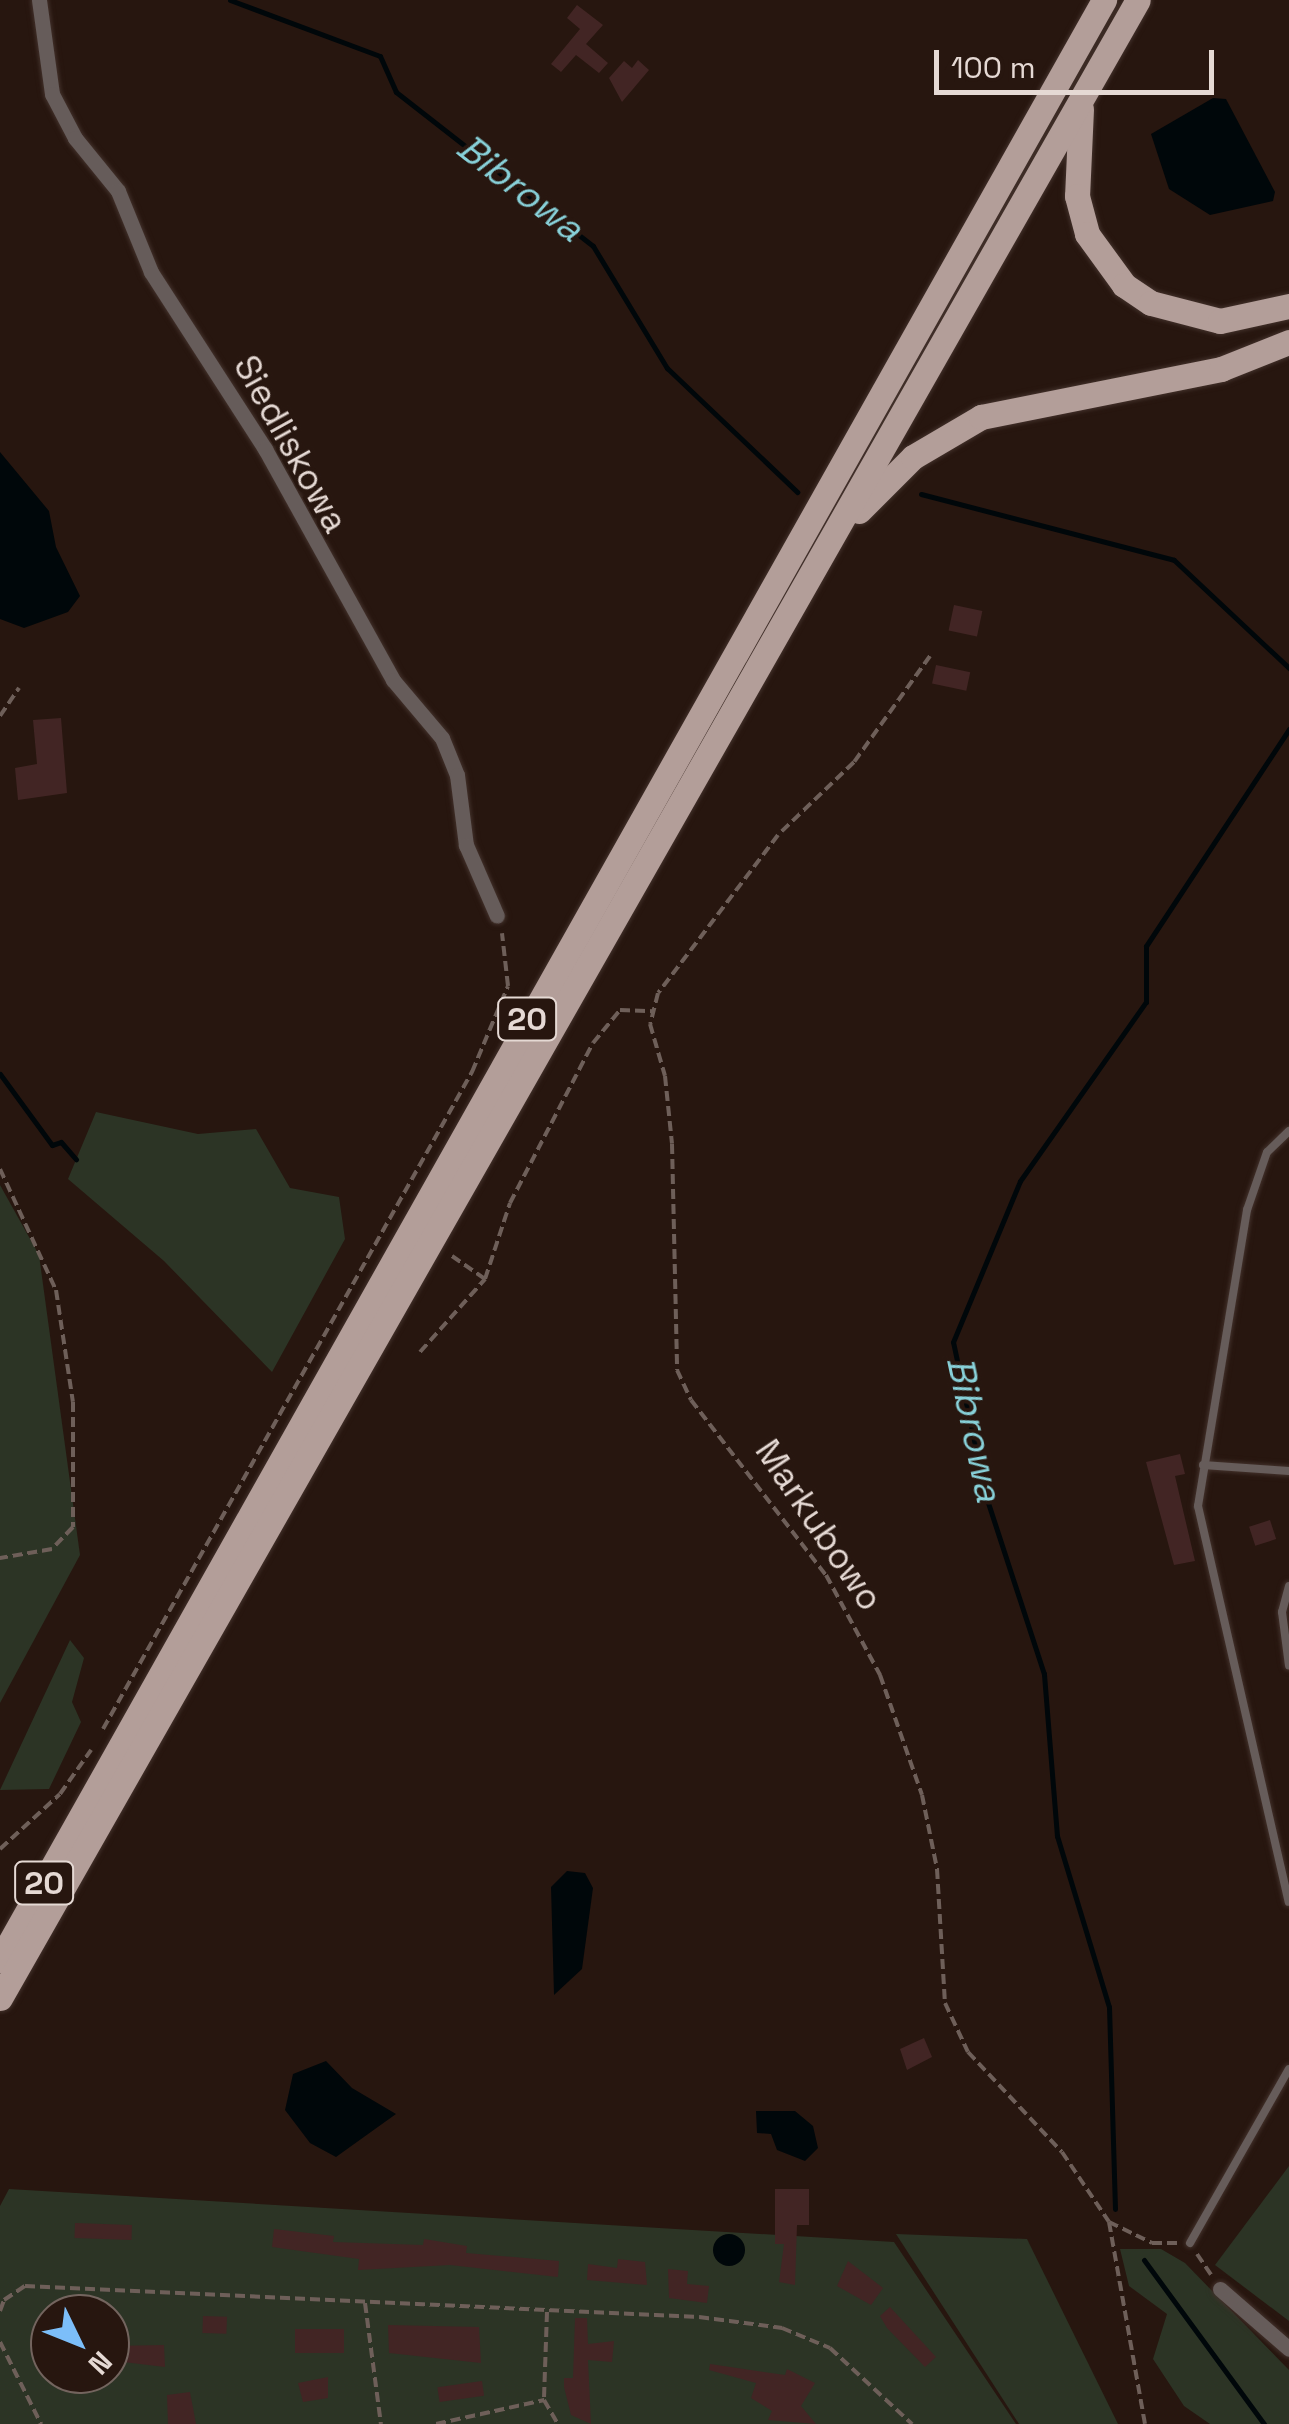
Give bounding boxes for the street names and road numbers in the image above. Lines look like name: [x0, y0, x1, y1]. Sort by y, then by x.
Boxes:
street label: Siedliskowa: [225, 348, 357, 540]
road number: 20: [497, 992, 557, 1046]
street label: Markubowo: [747, 1432, 891, 1618]
road number: 20: [14, 1856, 74, 1910]

